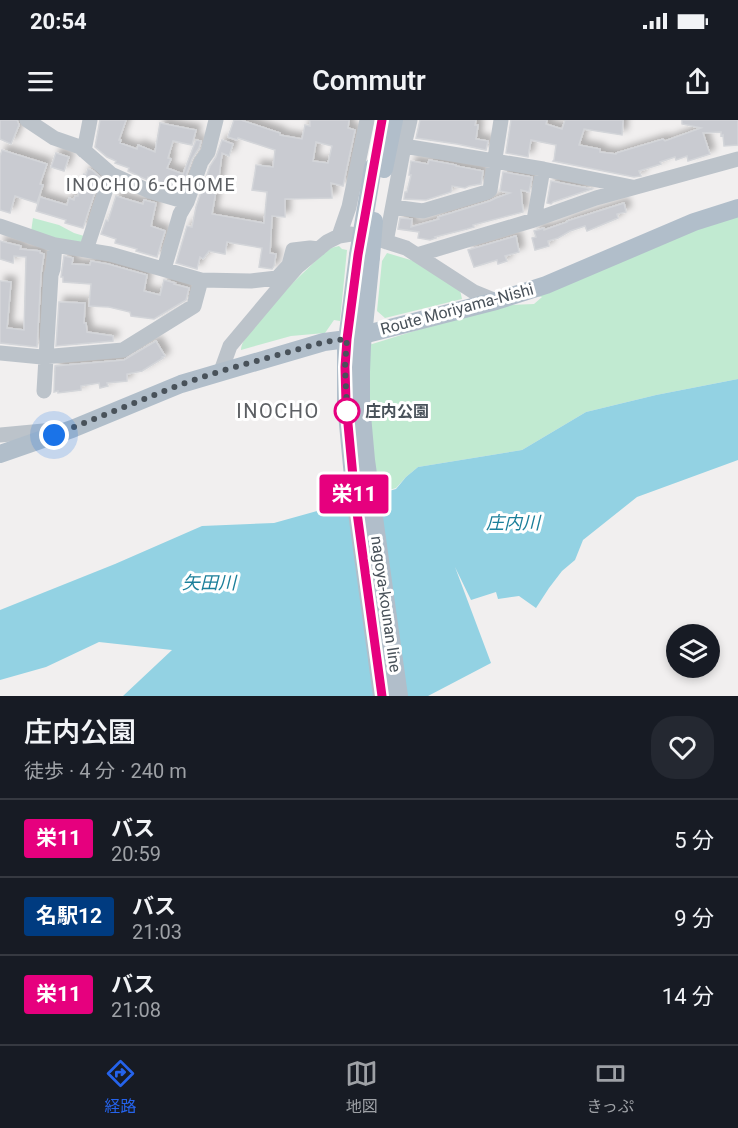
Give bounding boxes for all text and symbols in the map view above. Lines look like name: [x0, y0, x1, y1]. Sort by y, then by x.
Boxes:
text: 20:54: [30, 9, 87, 34]
icon: menu: [24, 65, 57, 98]
text: Commutr: [312, 65, 426, 97]
icon: share: [681, 65, 714, 98]
district label: INOCHO 6-CHOME: [66, 174, 236, 195]
street label: Route Moriyama-Nishi: [378, 279, 536, 339]
marker: 庄内公園: [334, 398, 360, 424]
district label: INOCHO: [236, 399, 320, 423]
place label: 庄内公園: [365, 402, 429, 421]
your location: [39, 420, 69, 450]
line badge: 栄11: [320, 474, 388, 514]
text: 栄11: [331, 482, 377, 506]
water label: 庄内川: [486, 512, 542, 533]
street label: nagoya-kounan line: [367, 535, 405, 673]
water label: 矢田川: [182, 572, 238, 593]
map controls: [666, 624, 720, 678]
button: layers: [666, 624, 720, 678]
text: 庄内公園: [24, 716, 136, 749]
button: heart: [651, 716, 714, 779]
text: 徒歩 · 4 分 · 240 m: [24, 759, 187, 783]
text: バス: [111, 816, 155, 841]
text: 栄11: [36, 826, 81, 850]
text: 5 分: [674, 828, 714, 853]
text: 20:59: [111, 842, 161, 866]
text: バス: [132, 894, 176, 919]
text: 名駅12: [36, 904, 102, 928]
text: 9 分: [674, 906, 714, 931]
text: 21:03: [132, 920, 182, 944]
text: バス: [111, 972, 155, 997]
text: 栄11: [36, 982, 81, 1006]
text: 14 分: [662, 984, 714, 1009]
text: 21:08: [111, 998, 161, 1022]
tab: 経路: [104, 1057, 137, 1117]
tab: 地図: [345, 1057, 378, 1117]
tab: きっぷ: [587, 1057, 634, 1117]

